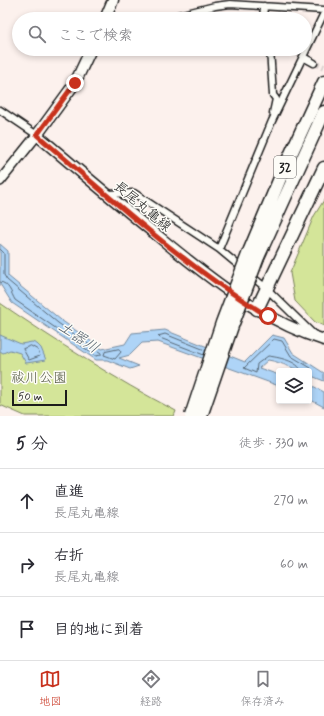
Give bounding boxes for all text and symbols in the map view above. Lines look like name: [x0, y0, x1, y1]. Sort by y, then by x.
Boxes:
search box: [12, 12, 312, 56]
icon: search: [26, 23, 48, 45]
text: ここで検索: [58, 26, 133, 46]
route end: [66, 74, 84, 92]
road number: 32: [274, 156, 296, 178]
street label: 長尾丸亀線: [110, 177, 175, 236]
route start: [259, 307, 277, 325]
water label: 土器川: [54, 317, 103, 359]
map controls: [276, 368, 312, 404]
button: layers: [276, 368, 312, 404]
park label: 祓川公園: [11, 369, 67, 387]
scale bar: [12, 388, 67, 407]
text: 50 m: [18, 390, 43, 404]
text: 5 分: [16, 433, 48, 455]
text: 徒歩 · 330 m: [239, 435, 308, 452]
text: 直進: [54, 482, 84, 502]
icon: ahead: [16, 490, 38, 512]
text: 270 m: [273, 492, 308, 509]
text: 長尾丸亀線: [54, 505, 119, 522]
text: 右折: [54, 546, 84, 566]
icon: right: [16, 554, 38, 576]
text: 60 m: [280, 556, 308, 573]
text: 長尾丸亀線: [54, 569, 119, 586]
icon: arrive: [16, 618, 38, 640]
text: 目的地に到着: [54, 620, 144, 640]
tab: 地図: [39, 668, 61, 709]
tab: 経路: [140, 668, 162, 709]
tab: 保存済み: [241, 668, 285, 709]

